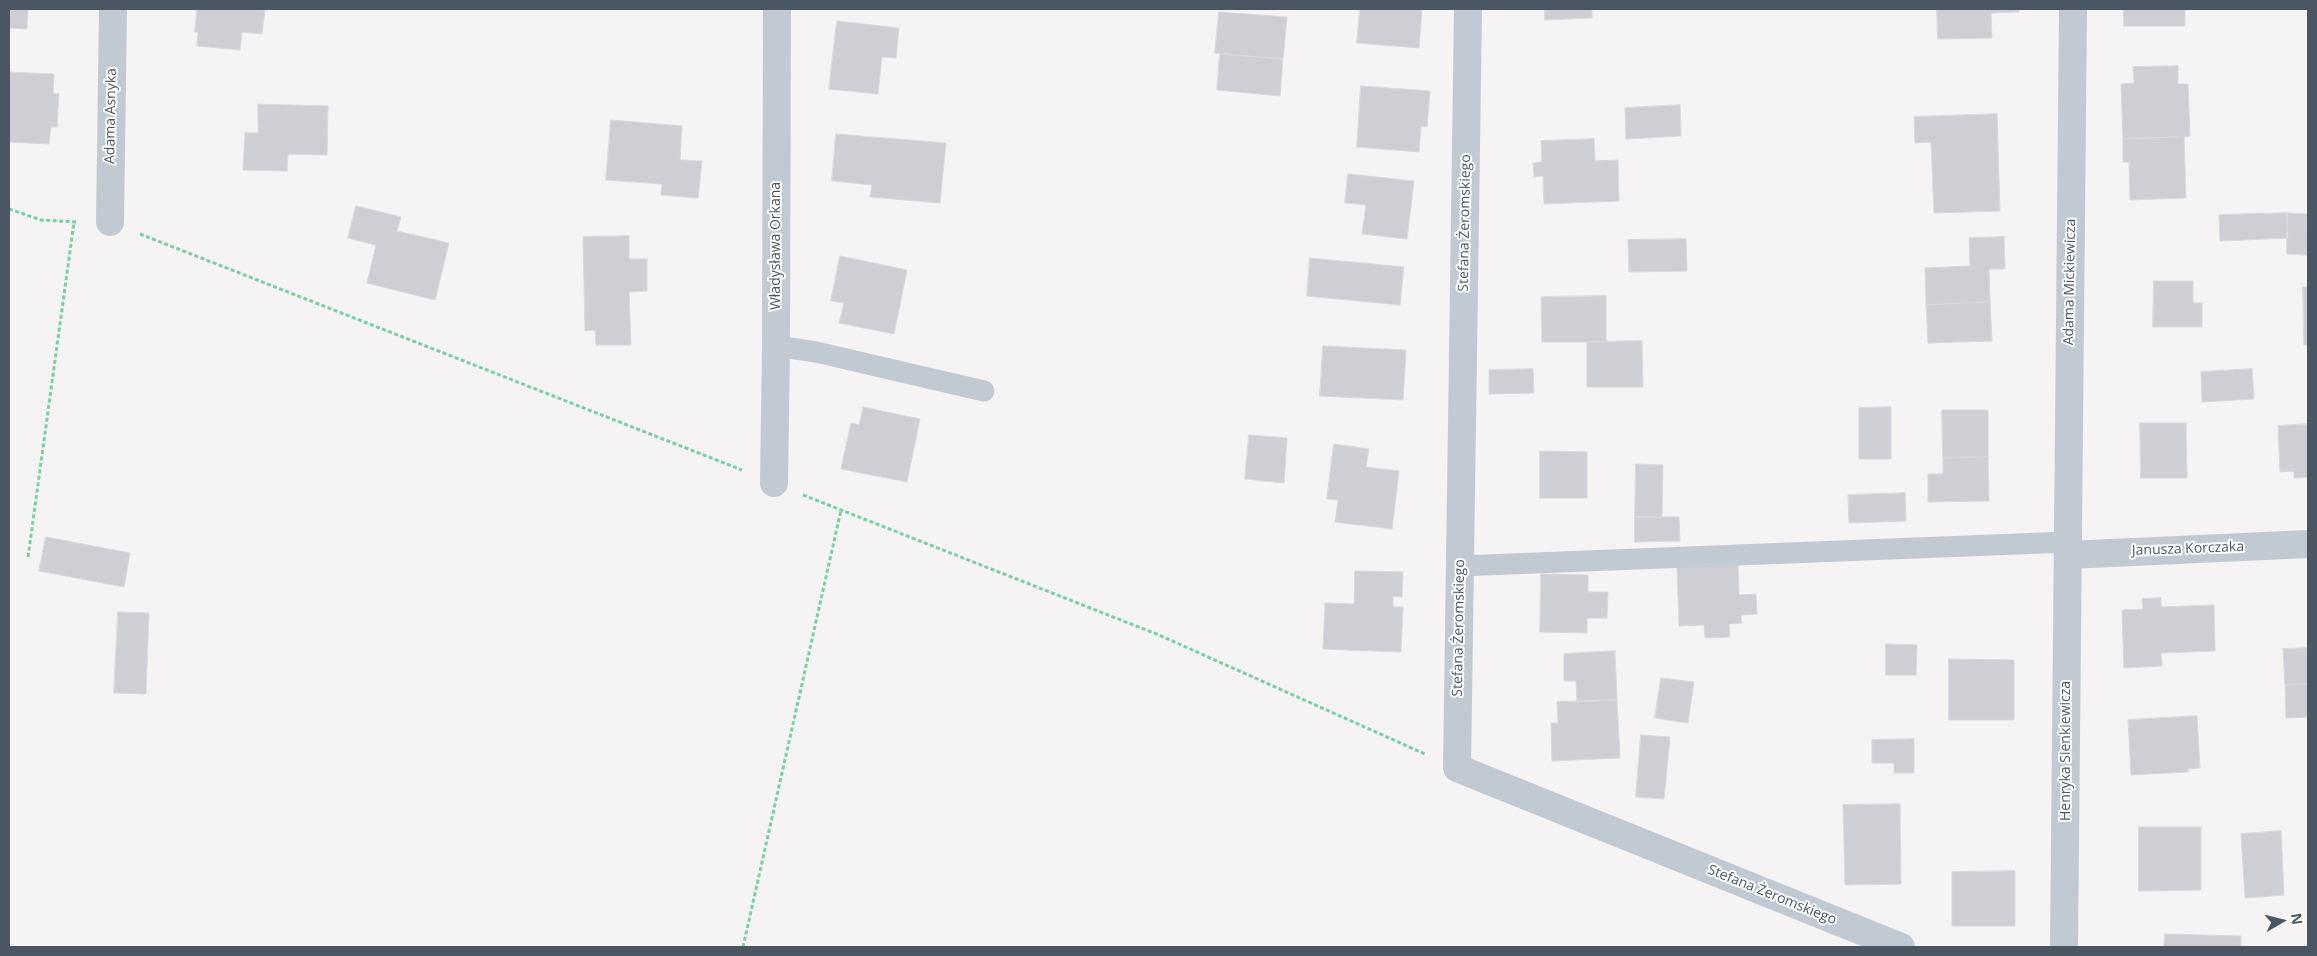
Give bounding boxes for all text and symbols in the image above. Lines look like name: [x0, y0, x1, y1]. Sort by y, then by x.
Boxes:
street label: Adama Asnyka: [102, 68, 120, 164]
street label: Stefana Żeromskiego: [1455, 154, 1475, 292]
street label: Władysława Orkana: [768, 182, 784, 310]
street label: Adama Mickiewicza: [2060, 219, 2080, 345]
street label: Janusza Korczaka: [2132, 539, 2244, 559]
street label: Stefana Żeromskiego: [1449, 559, 1469, 697]
street label: Henryka Sienkiewicza: [2058, 681, 2074, 821]
street label: Stefana Żeromskiego: [1705, 861, 1839, 929]
north arrow: [2257, 896, 2307, 946]
text: N: [2287, 912, 2308, 926]

